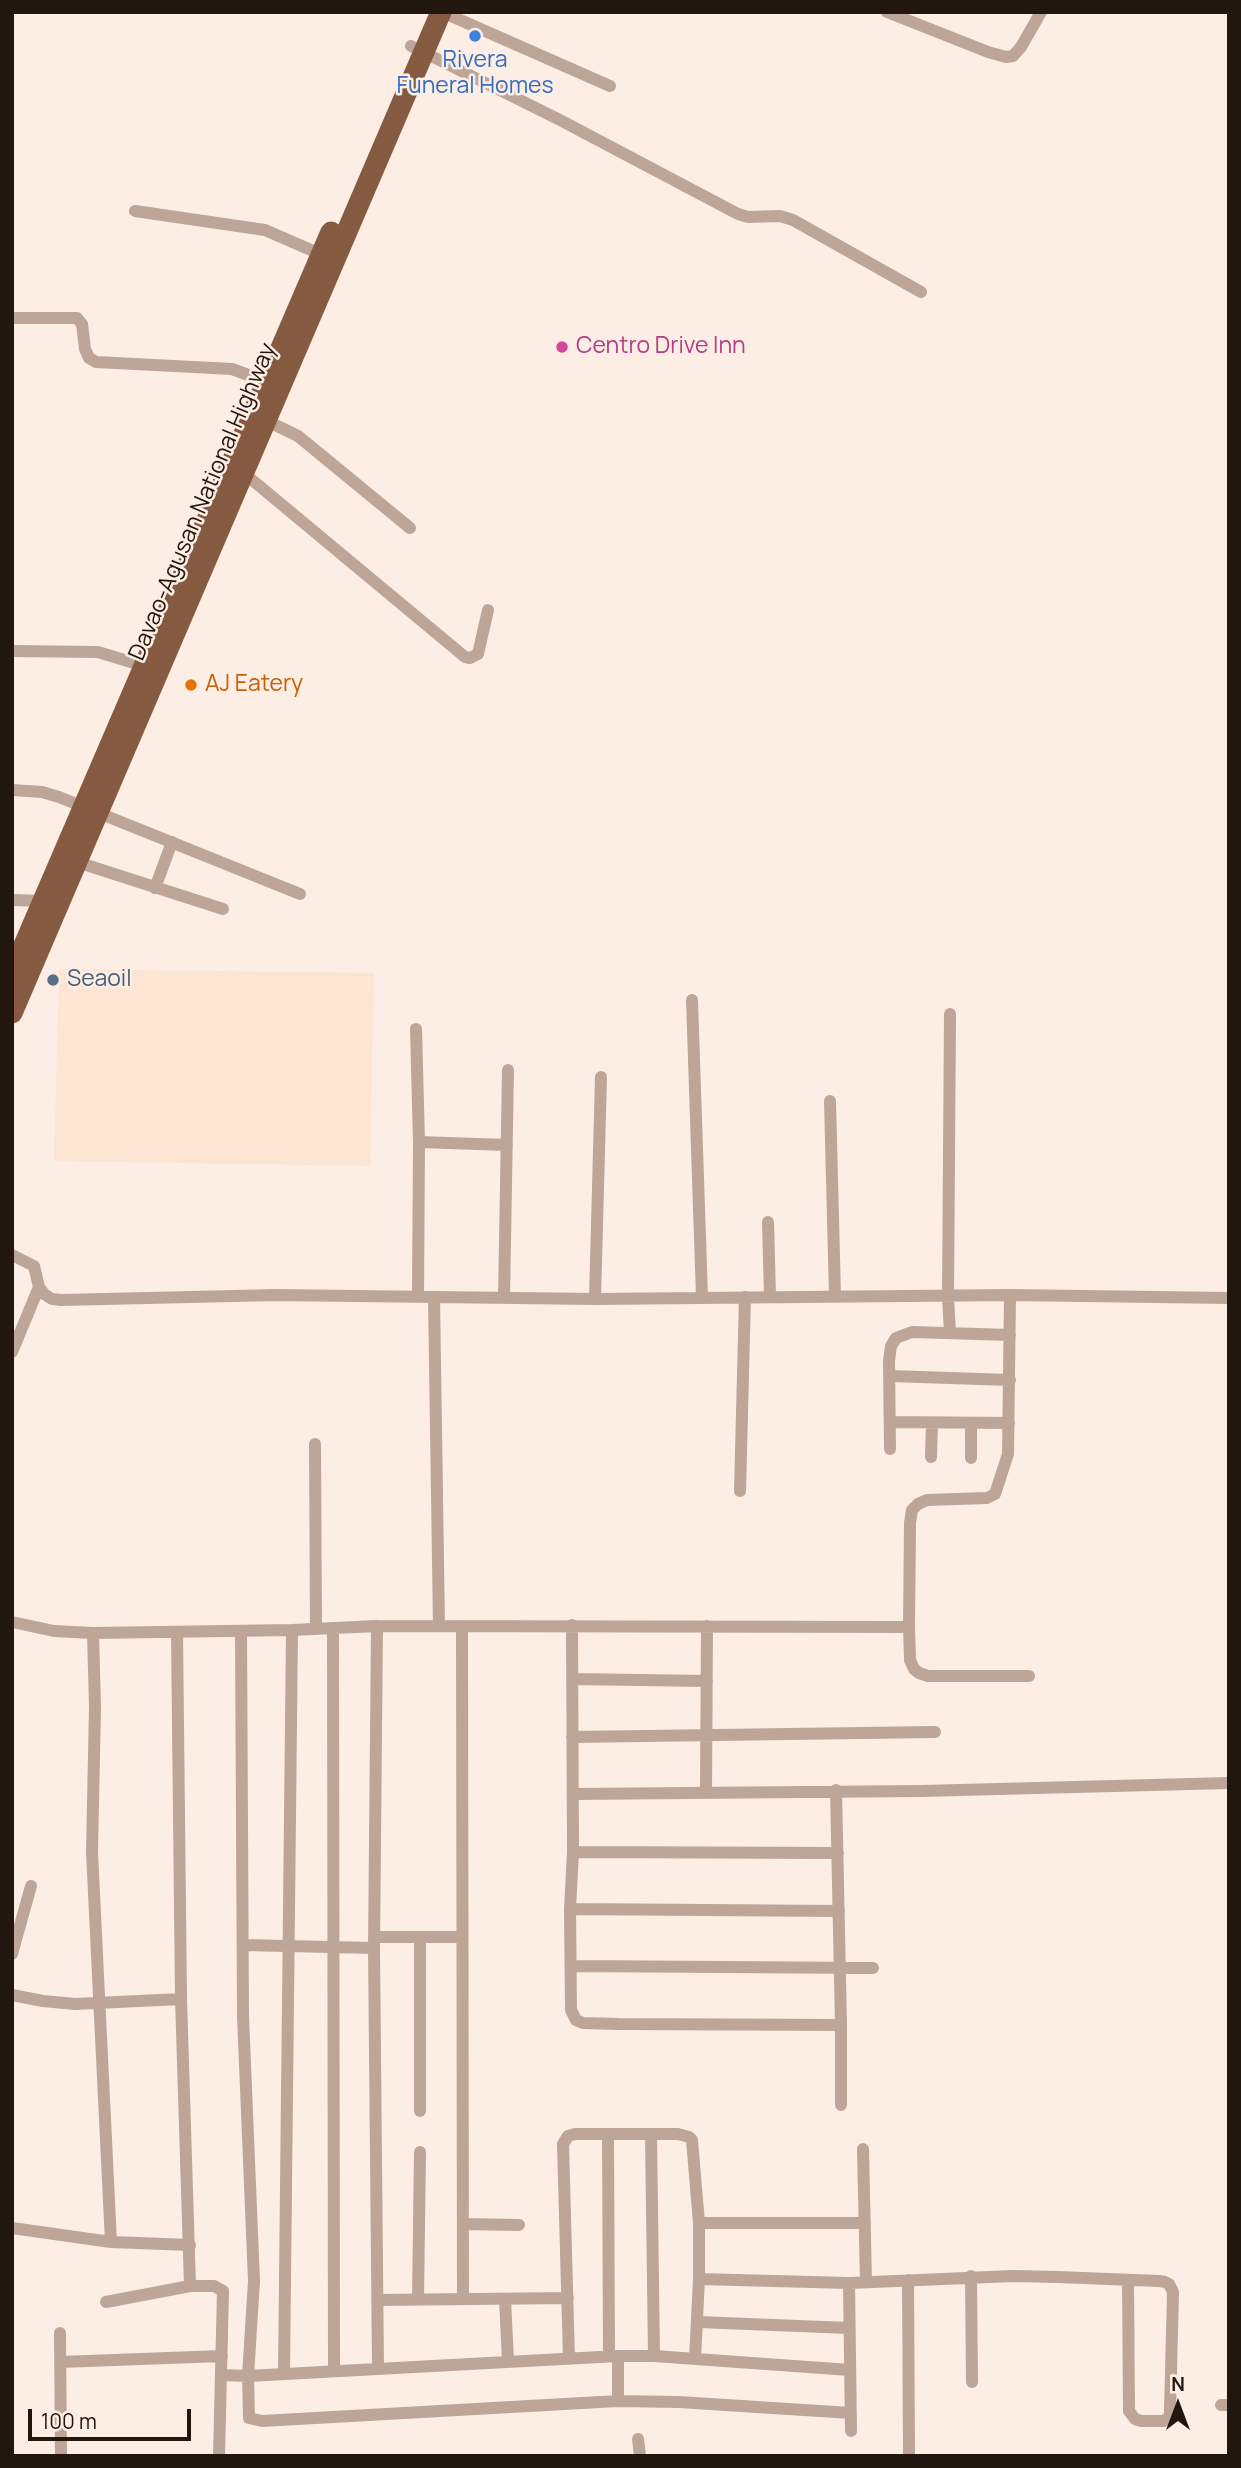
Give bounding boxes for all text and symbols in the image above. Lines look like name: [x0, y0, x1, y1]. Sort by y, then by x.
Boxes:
marker: Rivera Funeral Homes: [467, 28, 483, 44]
place label: Rivera Funeral Homes: [396, 47, 554, 101]
place label: Centro Drive Inn: [576, 333, 746, 361]
street label: Davao-Agusan National Highway: [123, 339, 283, 665]
marker: Centro Drive Inn: [554, 339, 570, 355]
place label: AJ Eatery: [205, 671, 303, 699]
marker: AJ Eatery: [183, 677, 199, 693]
place label: Seaoil: [67, 966, 132, 994]
marker: Seaoil: [45, 972, 61, 988]
north arrow: [1143, 2370, 1213, 2440]
text: N: [1171, 2371, 1185, 2397]
scale bar: [32, 2394, 194, 2438]
text: 100 m: [41, 2407, 97, 2435]

